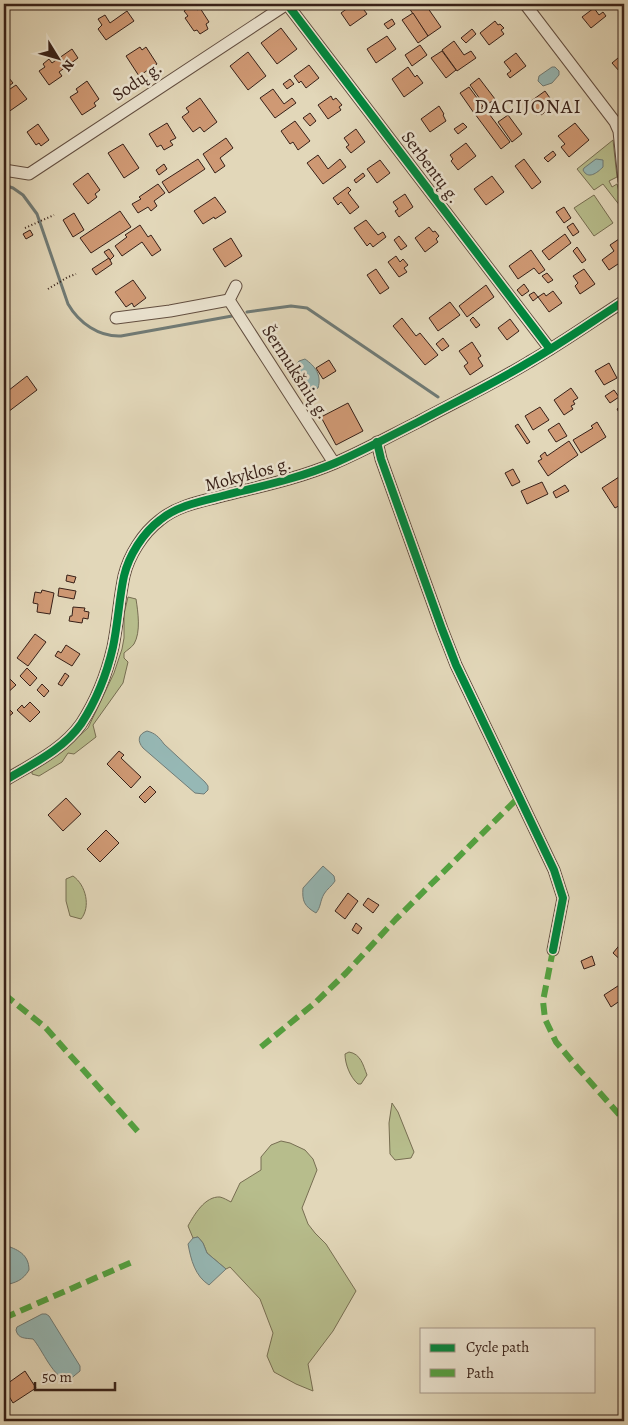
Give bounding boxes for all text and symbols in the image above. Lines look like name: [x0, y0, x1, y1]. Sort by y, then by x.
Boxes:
north arrow: [32, 32, 82, 82]
street label: Sodų g.: [107, 55, 167, 107]
text: N: [57, 56, 79, 75]
district label: DACIJONAI: [474, 93, 582, 120]
street label: Serbentų g.: [396, 126, 466, 208]
street label: Šermukšnių g.: [257, 320, 335, 424]
street label: Mokyklos g.: [202, 451, 294, 497]
legend: [420, 1328, 596, 1392]
text: Cycle path: [466, 1337, 529, 1357]
scale bar: [35, 1360, 115, 1392]
text: Path: [466, 1363, 494, 1383]
text: 50 m: [42, 1367, 72, 1387]

